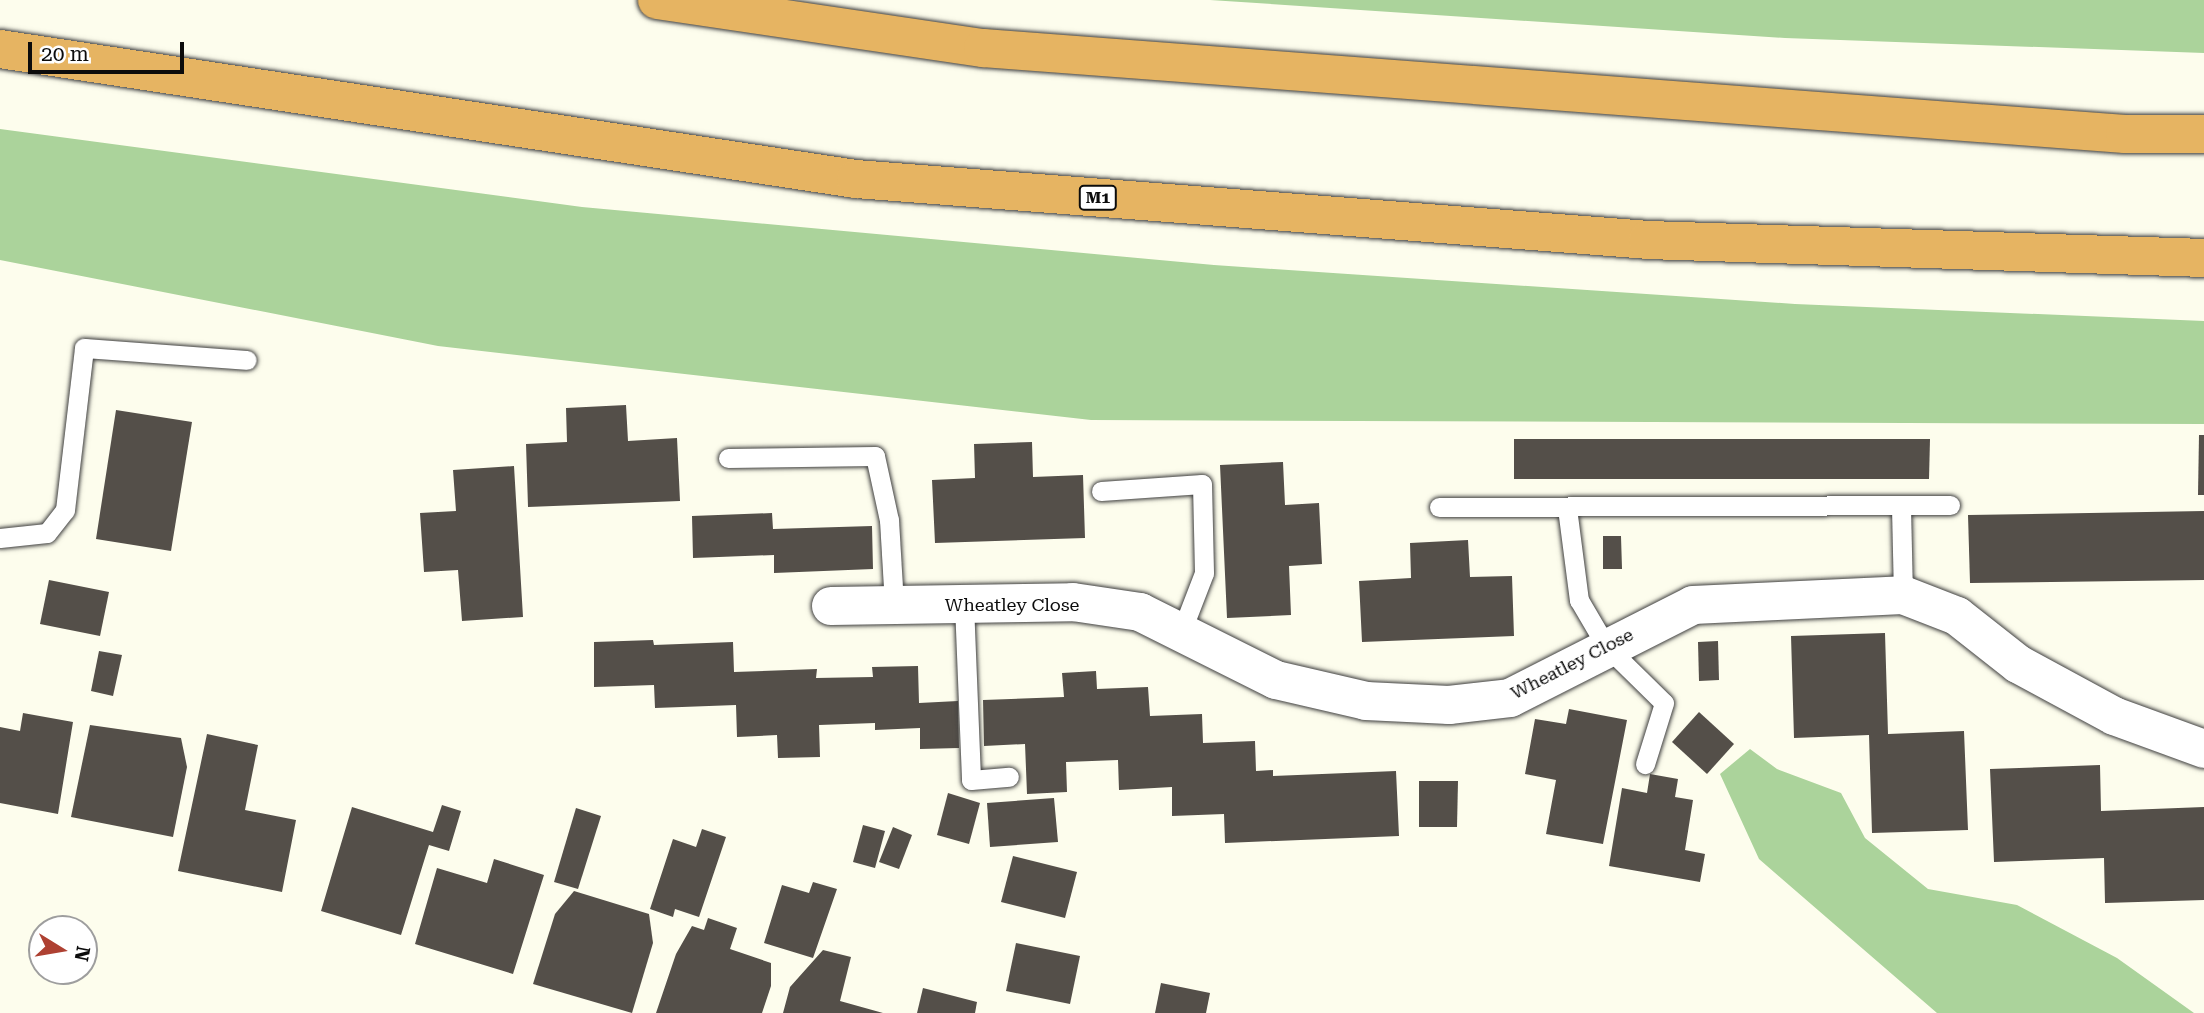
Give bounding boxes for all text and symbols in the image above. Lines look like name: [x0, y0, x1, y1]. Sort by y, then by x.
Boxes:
scale bar: [32, 28, 187, 72]
text: 20 m: [41, 42, 89, 66]
road number: M1: [1079, 186, 1117, 210]
street label: Wheatley Close: [945, 594, 1079, 616]
street label: Wheatley Close: [1507, 624, 1637, 704]
north arrow: [28, 915, 98, 985]
text: N: [69, 944, 95, 963]

